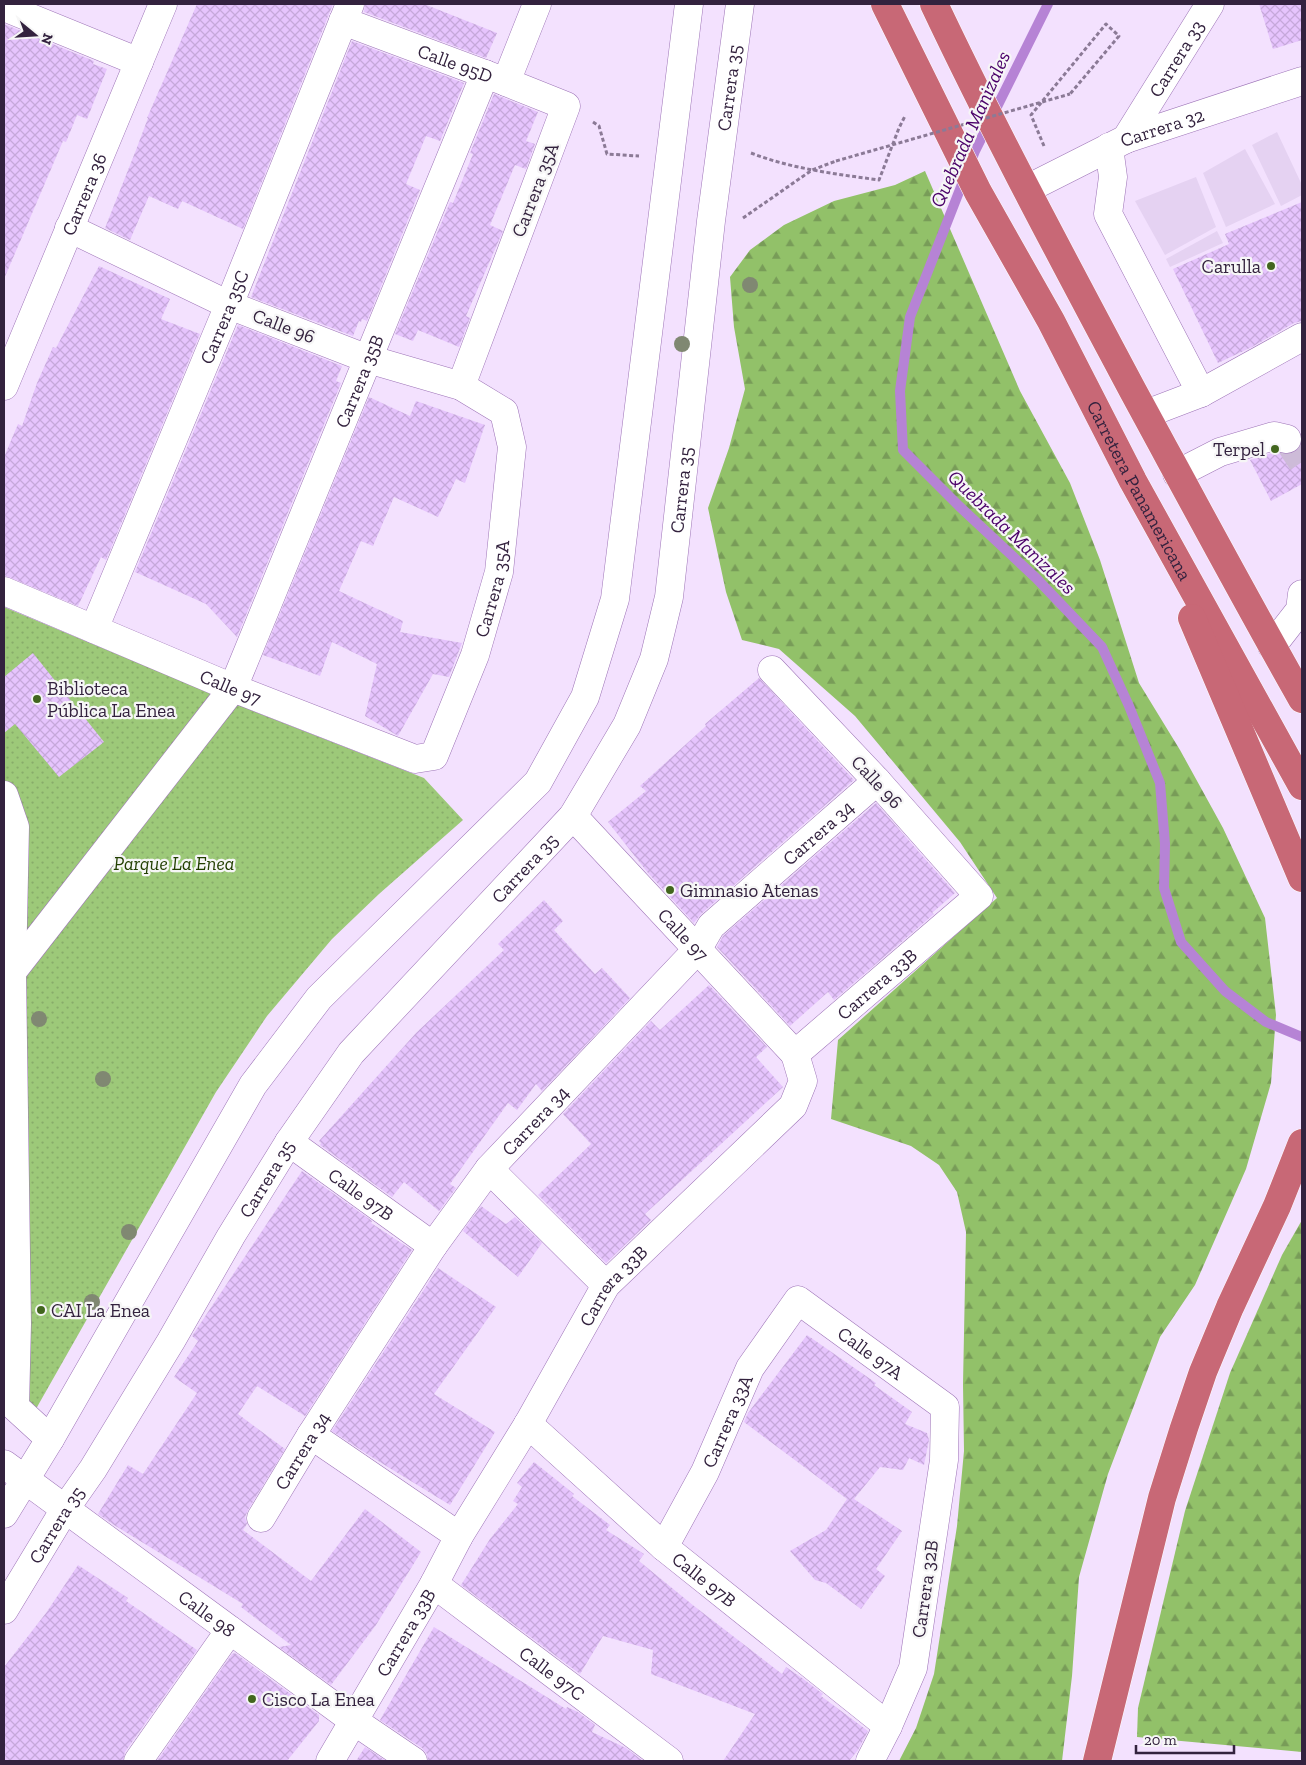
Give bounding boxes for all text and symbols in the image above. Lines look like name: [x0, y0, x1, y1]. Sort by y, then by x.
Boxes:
north arrow: [10, 10, 60, 60]
street label: Carrera 33: [1144, 16, 1209, 101]
text: N: [37, 31, 57, 47]
street label: Calle 95D: [415, 39, 496, 88]
street label: Carrera 35: [712, 43, 746, 132]
water label: Quebrada Manizales: [925, 47, 1015, 211]
street label: Carrera 32: [1117, 103, 1207, 152]
street label: Carrera 35A: [506, 139, 564, 240]
street label: Carrera 36: [57, 149, 111, 239]
place label: Carulla: [1202, 255, 1261, 278]
marker: Carulla: [1265, 260, 1277, 272]
street label: Carrera 35C: [194, 267, 253, 367]
street label: Calle 96: [250, 304, 318, 348]
street label: Carrera 35B: [330, 331, 388, 431]
street label: Carretera Panamericana: [1082, 396, 1197, 584]
place label: Terpel: [1213, 438, 1265, 461]
marker: Terpel: [1269, 443, 1281, 455]
street label: Carrera 35: [665, 445, 697, 534]
water label: Quebrada Manizales: [943, 465, 1081, 599]
street label: Carrera 35A: [469, 538, 514, 640]
street label: Calle 97: [197, 664, 264, 709]
place label: Biblioteca Pública La Enea: [47, 677, 175, 722]
marker: Biblioteca Pública La Enea: [31, 693, 43, 705]
street label: Calle 96: [846, 750, 908, 814]
street label: Carrera 34: [778, 795, 859, 870]
street label: Carrera 35: [486, 828, 562, 908]
park label: Parque La Enea: [114, 852, 234, 875]
place label: Gimnasio Atenas: [680, 879, 819, 902]
marker: Gimnasio Atenas: [664, 884, 676, 896]
street label: Calle 97: [653, 903, 714, 966]
street label: Carrera 33B: [832, 943, 921, 1024]
street label: Carrera 34: [497, 1081, 574, 1160]
street label: Carrera 35: [234, 1136, 299, 1222]
street label: Calle 97B: [324, 1163, 398, 1226]
street label: Carrera 33B: [574, 1240, 652, 1330]
place label: CAI La Enea: [51, 1299, 150, 1322]
marker: CAI La Enea: [35, 1304, 47, 1316]
street label: Calle 97A: [833, 1321, 909, 1385]
street label: Carrera 33A: [697, 1371, 757, 1471]
street label: Carrera 34: [269, 1407, 335, 1494]
street label: Carrera 35: [23, 1482, 89, 1568]
street label: Carrera 32B: [907, 1539, 943, 1639]
street label: Calle 97B: [668, 1547, 741, 1612]
street label: Carrera 33B: [371, 1584, 440, 1681]
street label: Calle 98: [174, 1585, 240, 1642]
street label: Calle 97C: [515, 1641, 590, 1705]
place label: Cisco La Enea: [262, 1688, 375, 1711]
marker: Cisco La Enea: [246, 1693, 258, 1705]
scale bar: [1136, 1722, 1234, 1754]
text: 20 m: [1144, 1731, 1177, 1749]

